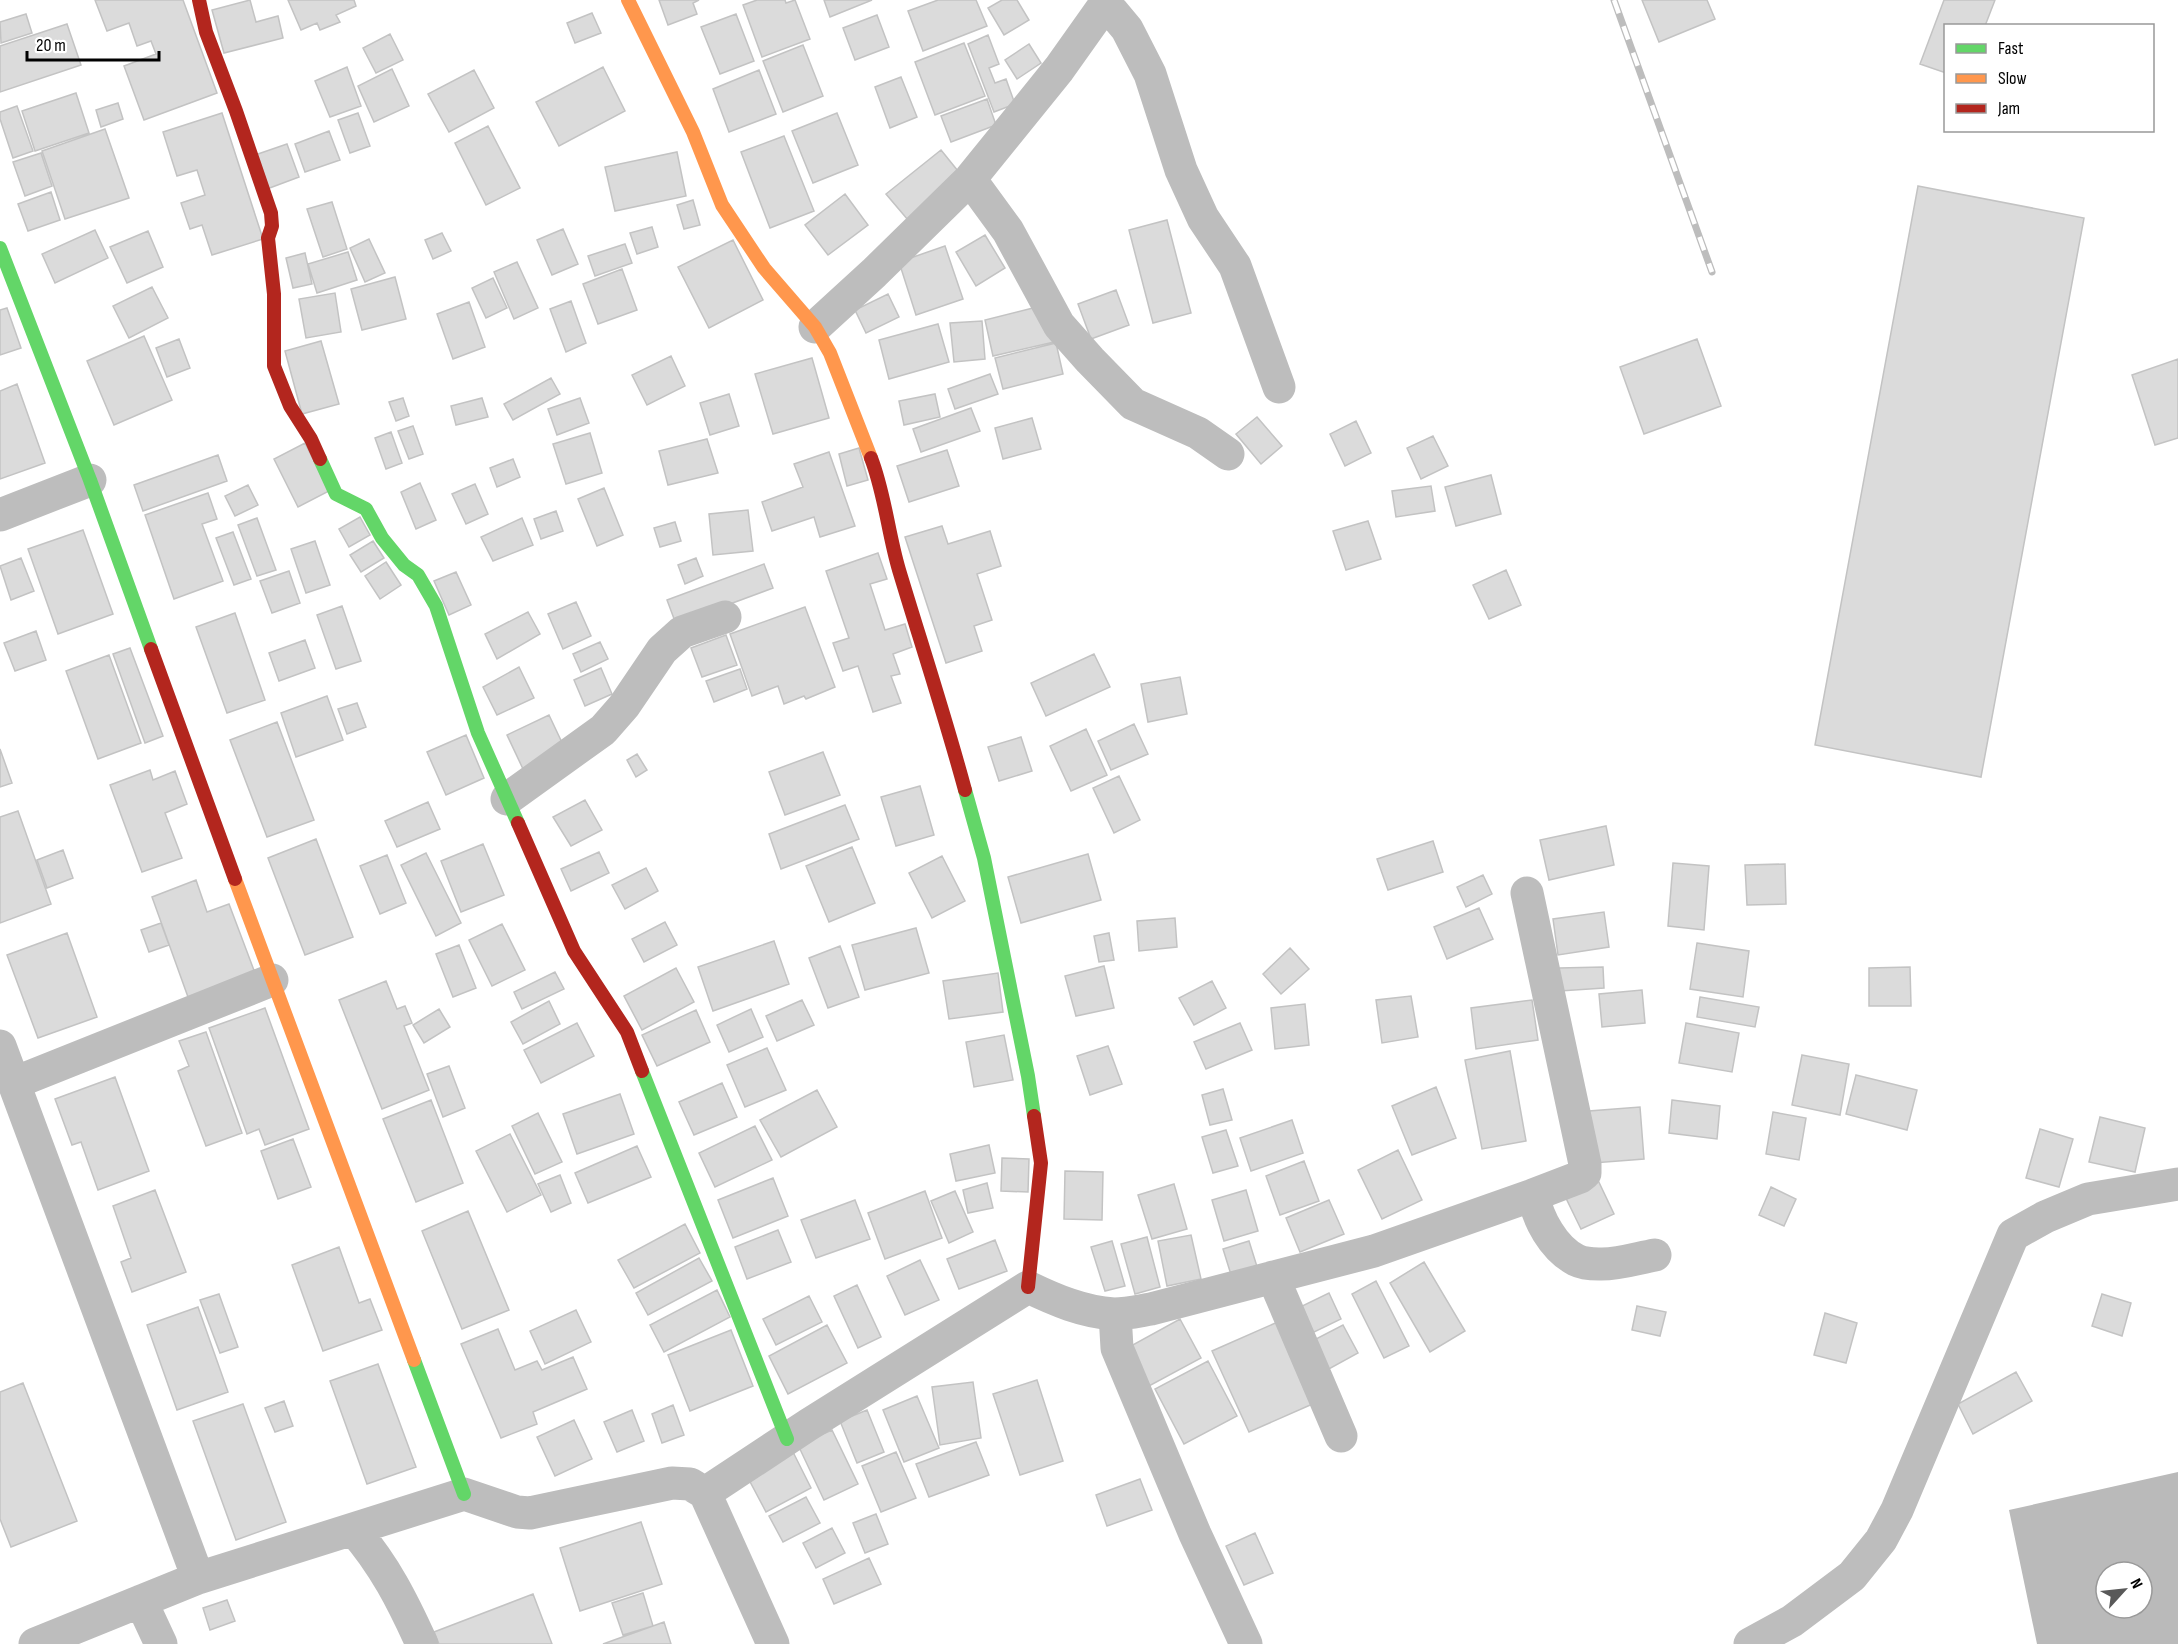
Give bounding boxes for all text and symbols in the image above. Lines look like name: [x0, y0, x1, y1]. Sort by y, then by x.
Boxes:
scale bar: [27, 24, 159, 62]
legend: [1944, 24, 2154, 132]
text: 20 m: [36, 35, 66, 56]
text: Fast: [1998, 38, 2024, 59]
text: Slow: [1998, 68, 2027, 89]
text: Jam: [1997, 98, 2020, 119]
north arrow: [2094, 1560, 2154, 1620]
text: N: [2126, 1576, 2146, 1592]

